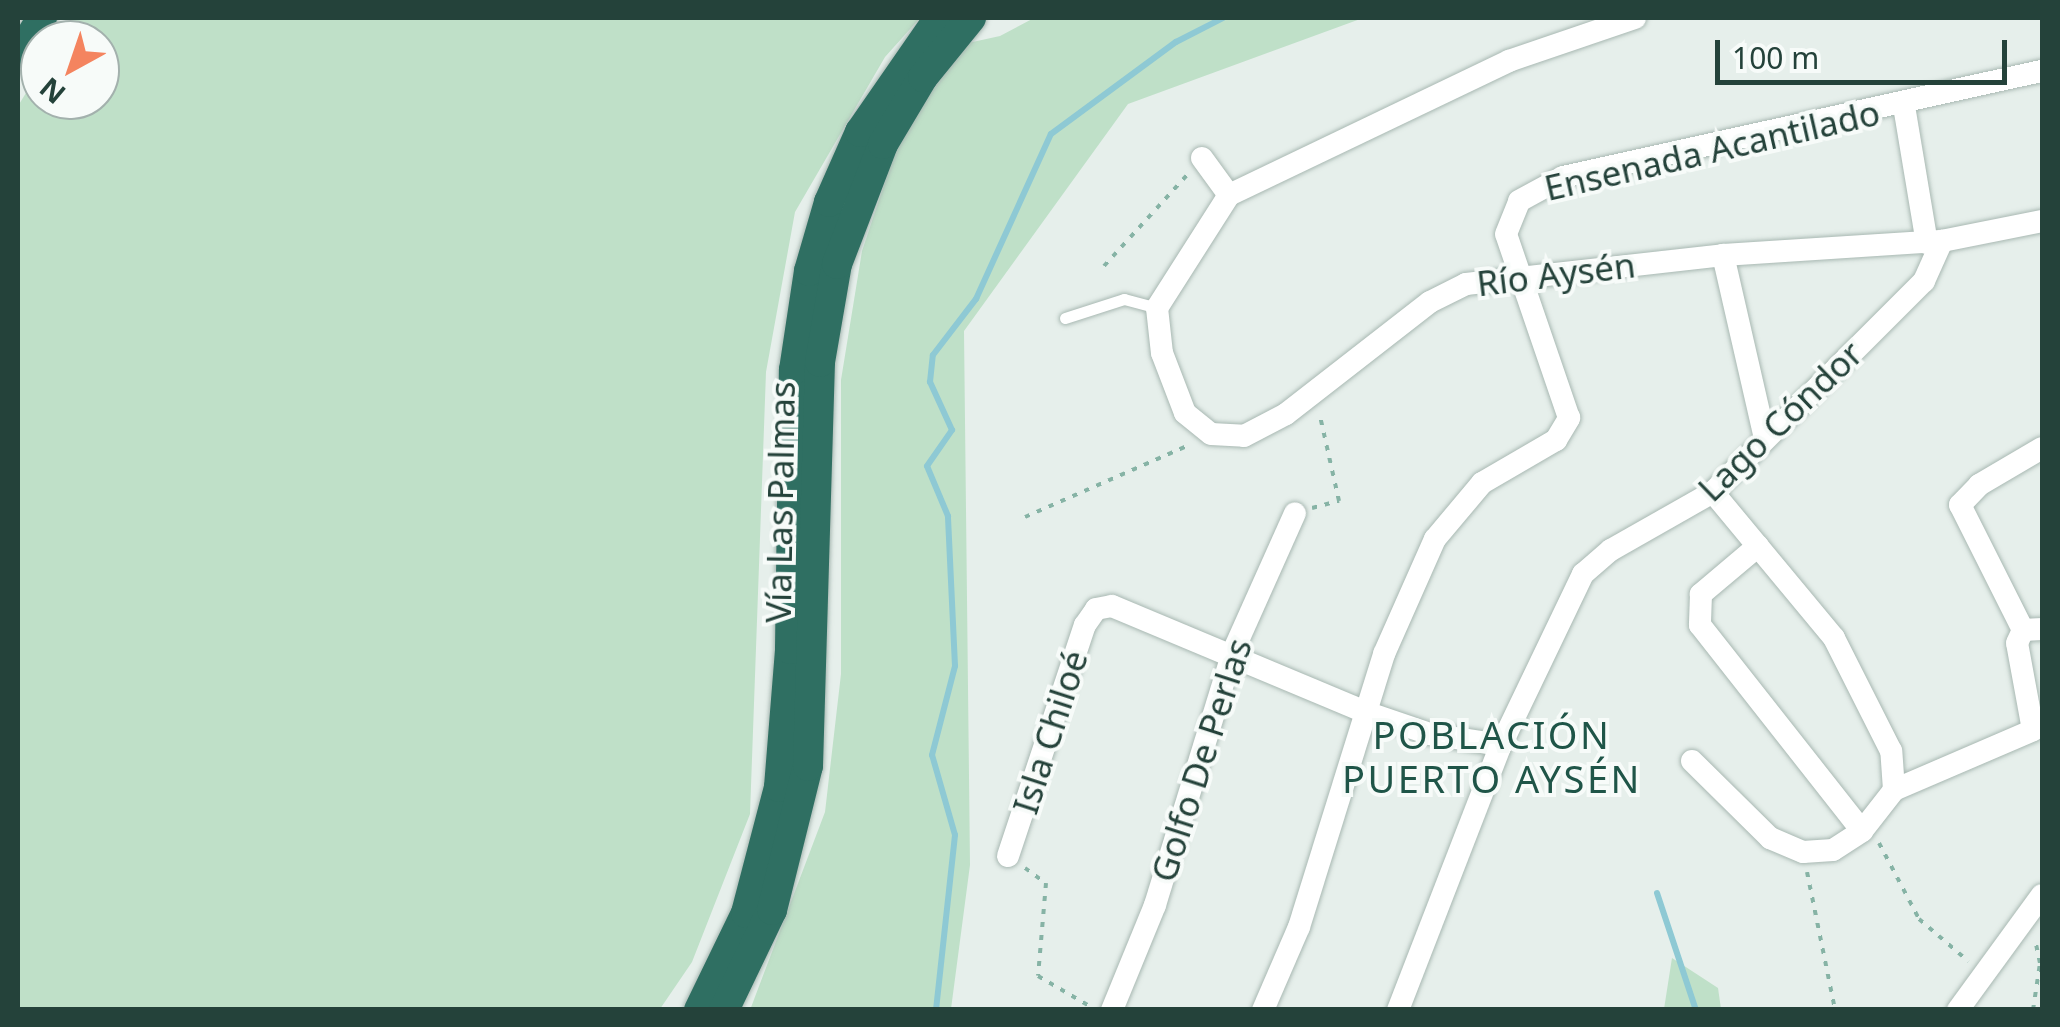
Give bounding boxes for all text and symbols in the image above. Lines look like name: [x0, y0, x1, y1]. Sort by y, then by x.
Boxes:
north arrow: [20, 20, 120, 120]
scale bar: [1720, 20, 2012, 82]
text: 100 m: [1732, 37, 1819, 78]
text: N: [31, 70, 73, 113]
street label: Ensenada Acantilado: [1540, 91, 1884, 209]
street label: Río Aysén: [1474, 243, 1638, 305]
street label: Lago Cóndor: [1689, 332, 1871, 510]
street label: Vía Las Palmas: [757, 381, 803, 623]
street label: Golfo De Perlas: [1142, 633, 1260, 887]
street label: Isla Chiloé: [1004, 645, 1096, 819]
district label: POBLACIÓN PUERTO AYSÉN: [1342, 712, 1642, 802]

